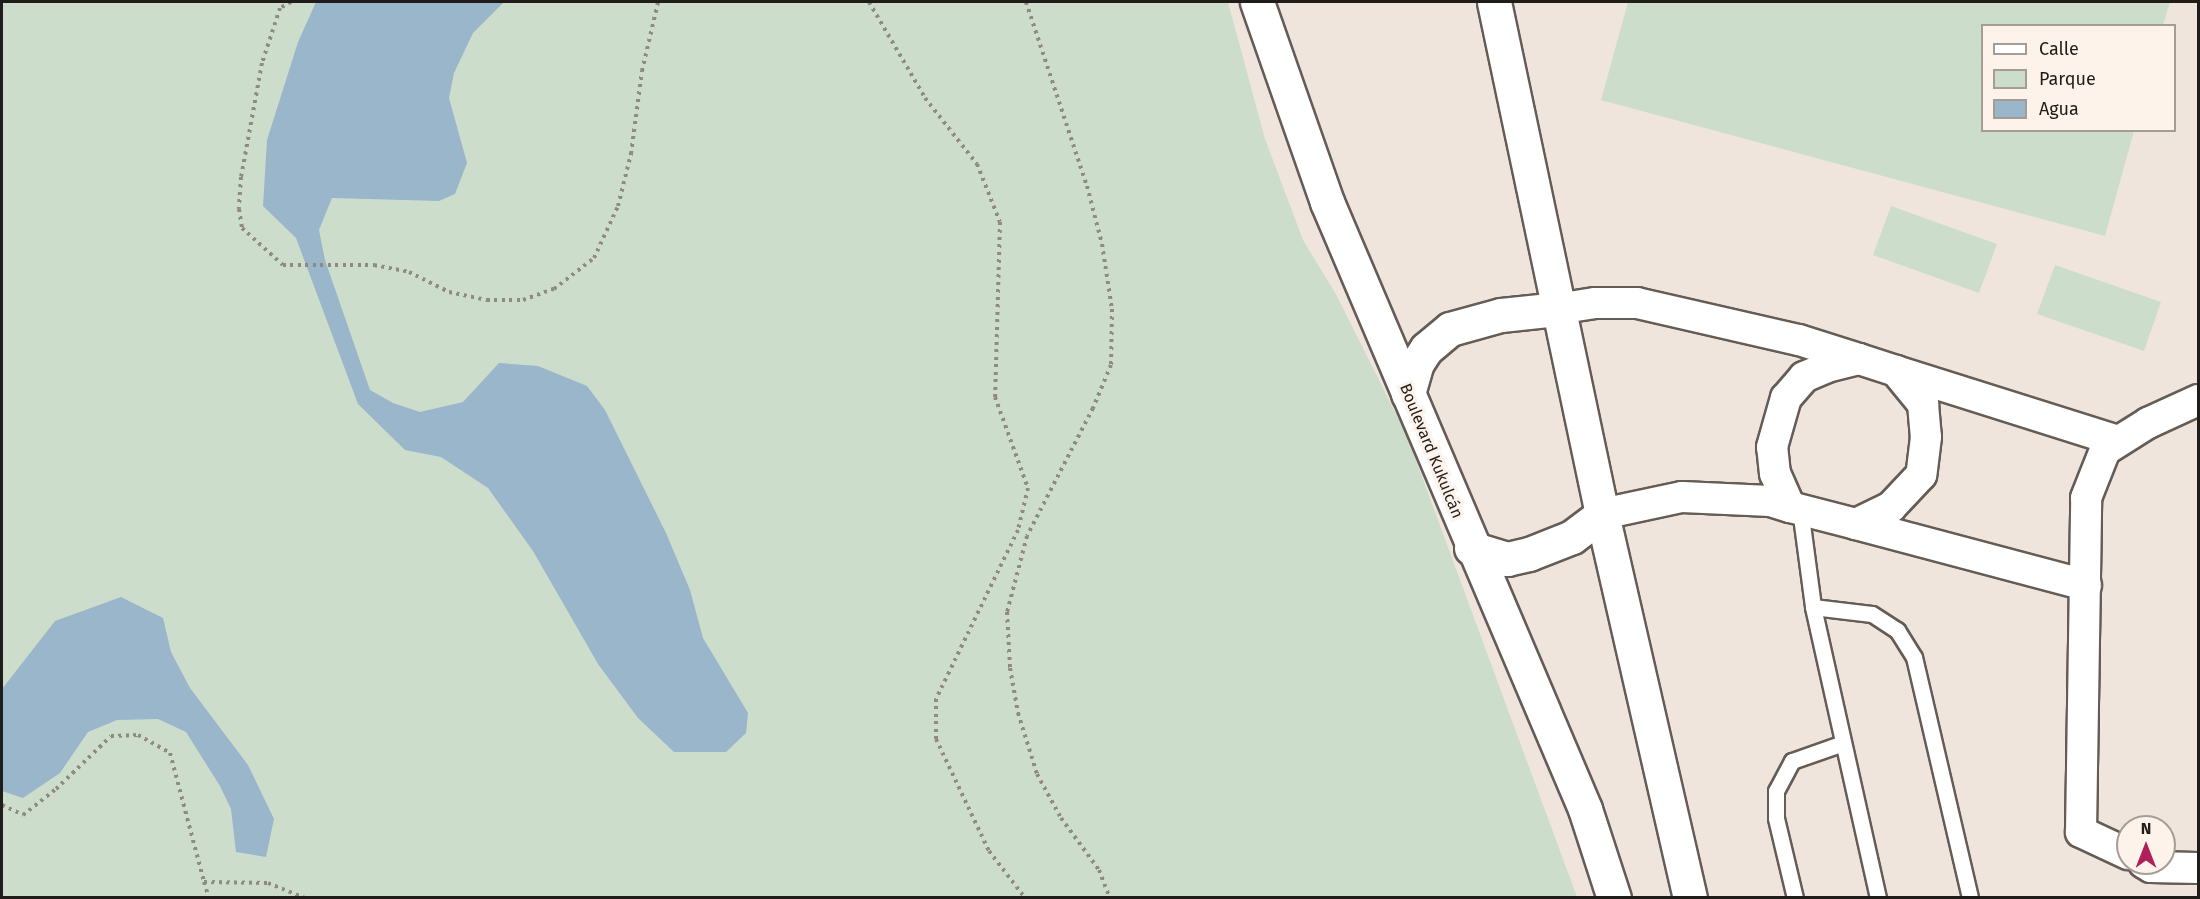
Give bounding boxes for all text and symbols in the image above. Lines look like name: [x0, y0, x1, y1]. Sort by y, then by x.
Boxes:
legend: [1981, 24, 2176, 132]
text: Calle: [2039, 38, 2079, 60]
text: Parque: [2039, 68, 2096, 90]
text: Agua: [2039, 98, 2079, 120]
street label: Boulevard Kukulcán: [1395, 381, 1467, 521]
north arrow: [2116, 815, 2176, 875]
text: N: [2141, 819, 2151, 838]

